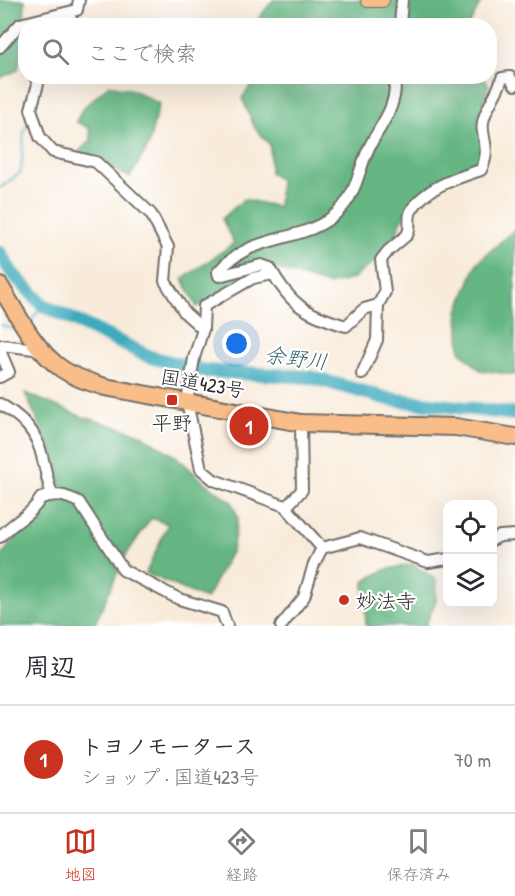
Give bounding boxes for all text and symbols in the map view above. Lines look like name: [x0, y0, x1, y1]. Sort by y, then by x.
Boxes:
search box: [18, 18, 497, 84]
icon: search: [39, 35, 72, 68]
text: ここで検索: [87, 38, 197, 68]
your location: [222, 329, 251, 358]
water label: 余野川: [263, 340, 329, 376]
street label: 国道423号: [158, 362, 248, 404]
marker: 平野: [165, 393, 179, 407]
pin: 1: [230, 404, 268, 448]
place label: 平野: [152, 409, 192, 436]
map controls: [443, 500, 497, 608]
button: locate: [443, 500, 497, 554]
button: layers: [443, 554, 497, 608]
place label: 妙法寺: [356, 587, 416, 614]
marker: 妙法寺: [337, 593, 351, 607]
text: 周辺: [24, 649, 76, 684]
text: トヨノモータース: [81, 731, 256, 761]
text: 1: [40, 746, 47, 773]
text: 70 m: [454, 746, 491, 773]
text: ショップ · 国道423号: [81, 763, 259, 790]
tab: 地図: [64, 825, 97, 885]
tab: 経路: [225, 825, 258, 885]
tab: 保存済み: [387, 825, 451, 885]

